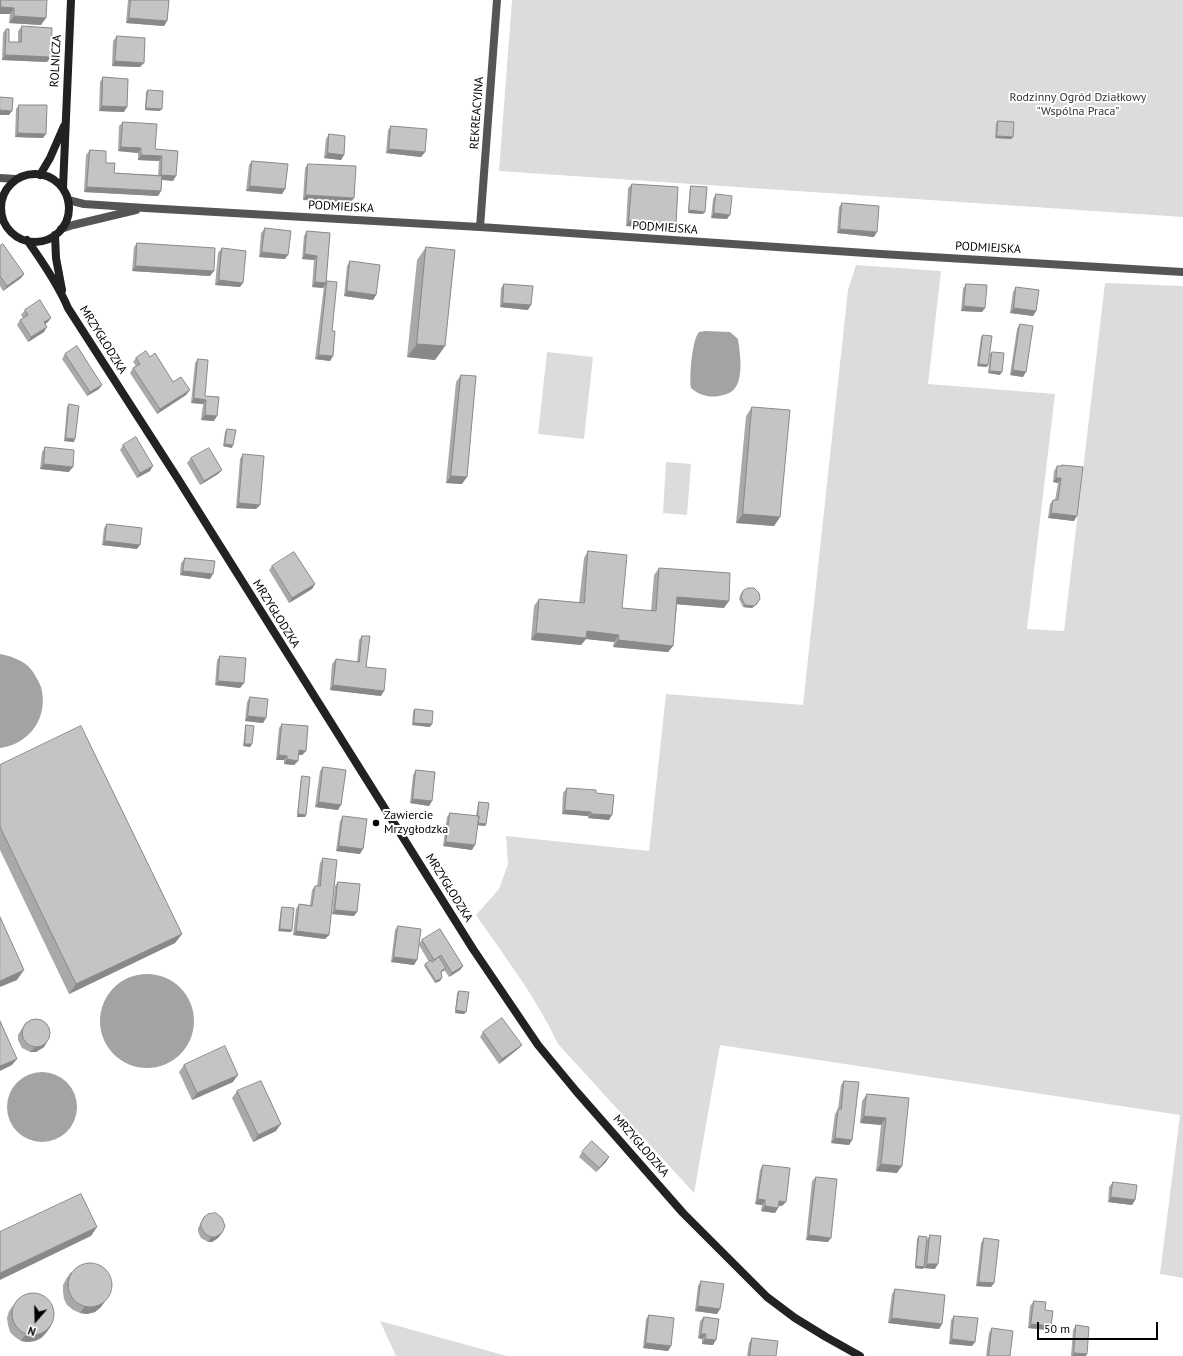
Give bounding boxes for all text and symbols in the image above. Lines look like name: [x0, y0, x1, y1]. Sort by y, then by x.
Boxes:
street label: ROLNICZA: [47, 34, 65, 88]
street label: REKREACYJNA: [467, 76, 487, 150]
park label: Rodzinny Ogród Działkowy "Wspólna Praca": [1010, 91, 1146, 119]
street label: PODMIEJSKA: [308, 198, 374, 216]
street label: PODMIEJSKA: [632, 219, 698, 237]
street label: PODMIEJSKA: [955, 239, 1021, 257]
street label: MRZYGŁODZKA: [76, 303, 130, 377]
street label: MRZYGŁODZKA: [249, 577, 303, 651]
place label: Zawiercie Mrzygłodzka: [384, 809, 448, 837]
marker: Zawiercie Mrzygłodzka: [371, 818, 381, 828]
street label: MRZYGŁODZKA: [422, 851, 476, 925]
street label: MRZYGŁODZKA: [610, 1112, 672, 1180]
north arrow: [16, 1300, 56, 1340]
scale bar: [1039, 1314, 1160, 1340]
text: 50 m: [1044, 1321, 1070, 1336]
text: N: [26, 1323, 38, 1339]

